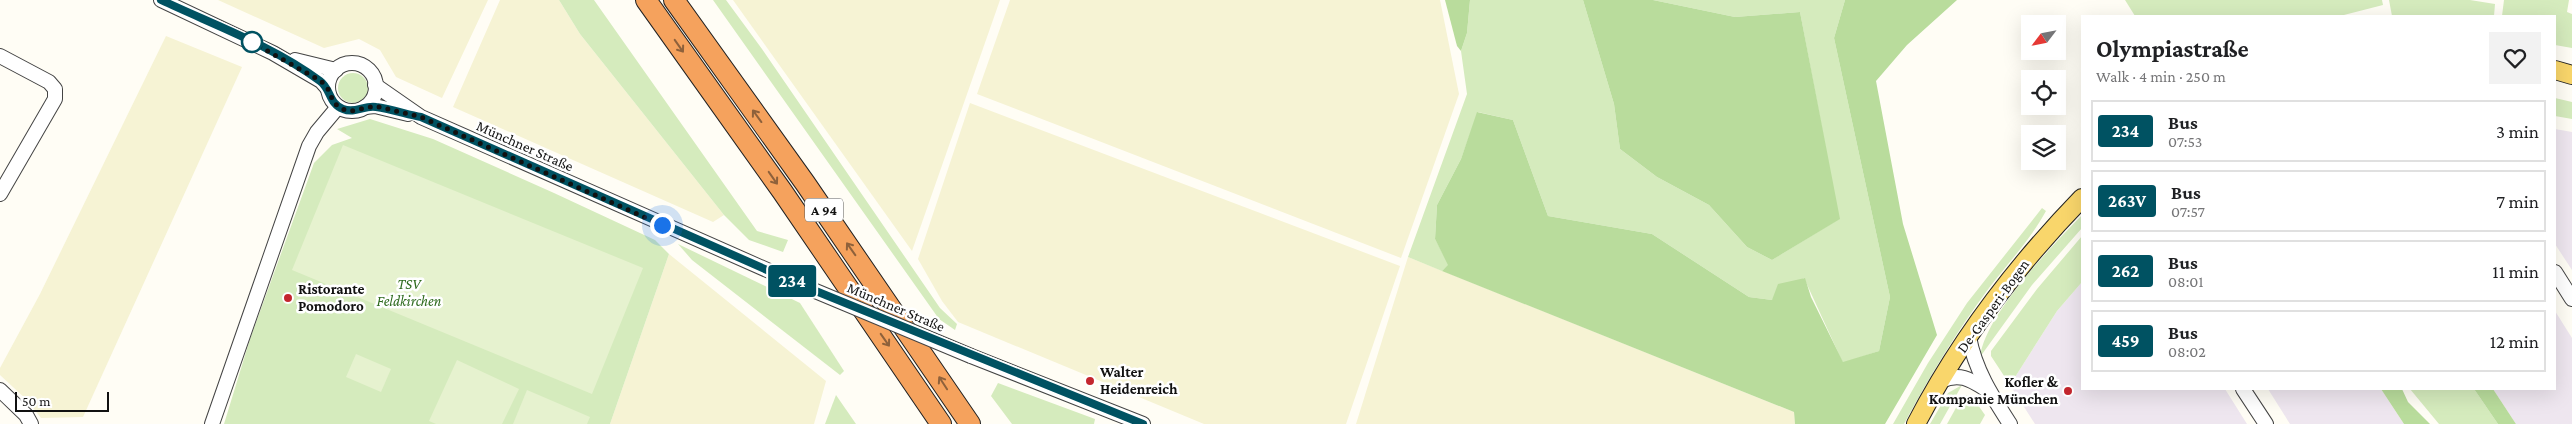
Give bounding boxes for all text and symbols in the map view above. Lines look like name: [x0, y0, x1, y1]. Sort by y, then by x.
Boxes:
north arrow: [2021, 15, 2066, 60]
map controls: [2021, 15, 2066, 170]
unlabelled marker: [241, 31, 263, 53]
button: heart: [2489, 32, 2541, 84]
text: Olympiastraße: [2096, 35, 2249, 62]
one-way arrow: [674, 38, 684, 52]
text: Walk · 4 min · 250 m: [2096, 68, 2226, 85]
button: locate: [2021, 70, 2066, 115]
one-way arrow: [752, 110, 763, 123]
text: Bus: [2168, 112, 2198, 133]
street label: Münchner Straße: [474, 117, 576, 175]
text: 234: [2112, 121, 2139, 141]
text: 3 min: [2496, 121, 2539, 142]
button: layers: [2021, 125, 2066, 170]
text: 07:53: [2168, 133, 2202, 150]
one-way arrow: [768, 171, 778, 185]
text: Bus: [2171, 182, 2201, 203]
text: 263V: [2108, 191, 2146, 211]
text: 7 min: [2496, 191, 2539, 212]
road number: A 94: [805, 198, 843, 222]
text: 07:57: [2171, 203, 2205, 220]
your location: [650, 213, 675, 238]
one-way arrow: [846, 242, 856, 256]
text: Bus: [2168, 252, 2198, 273]
street label: De-Gasperi-Bogen: [1954, 256, 2033, 356]
text: 262: [2112, 261, 2139, 281]
text: 11 min: [2492, 261, 2539, 282]
line badge: 234: [763, 265, 821, 297]
text: 234: [778, 271, 806, 291]
text: 08:01: [2168, 273, 2204, 290]
park label: TSV Feldkirchen: [377, 276, 442, 309]
street label: Münchner Straße: [845, 279, 948, 335]
place label: Ristorante Pomodoro: [298, 281, 365, 314]
marker: Ristorante Pomodoro: [282, 292, 294, 304]
text: Bus: [2168, 322, 2198, 343]
text: 459: [2111, 331, 2140, 351]
text: 12 min: [2490, 331, 2539, 352]
one-way arrow: [880, 333, 890, 347]
text: 08:02: [2168, 343, 2206, 360]
place label: Walter Heidenreich: [1099, 364, 1178, 397]
place label: Kofler & Kompanie München: [1929, 374, 2059, 407]
marker: Walter Heidenreich: [1084, 375, 1096, 387]
one-way arrow: [938, 376, 948, 390]
marker: Kofler & Kompanie München: [2062, 385, 2074, 397]
scale bar: [15, 389, 109, 412]
text: 50 m: [22, 393, 50, 409]

